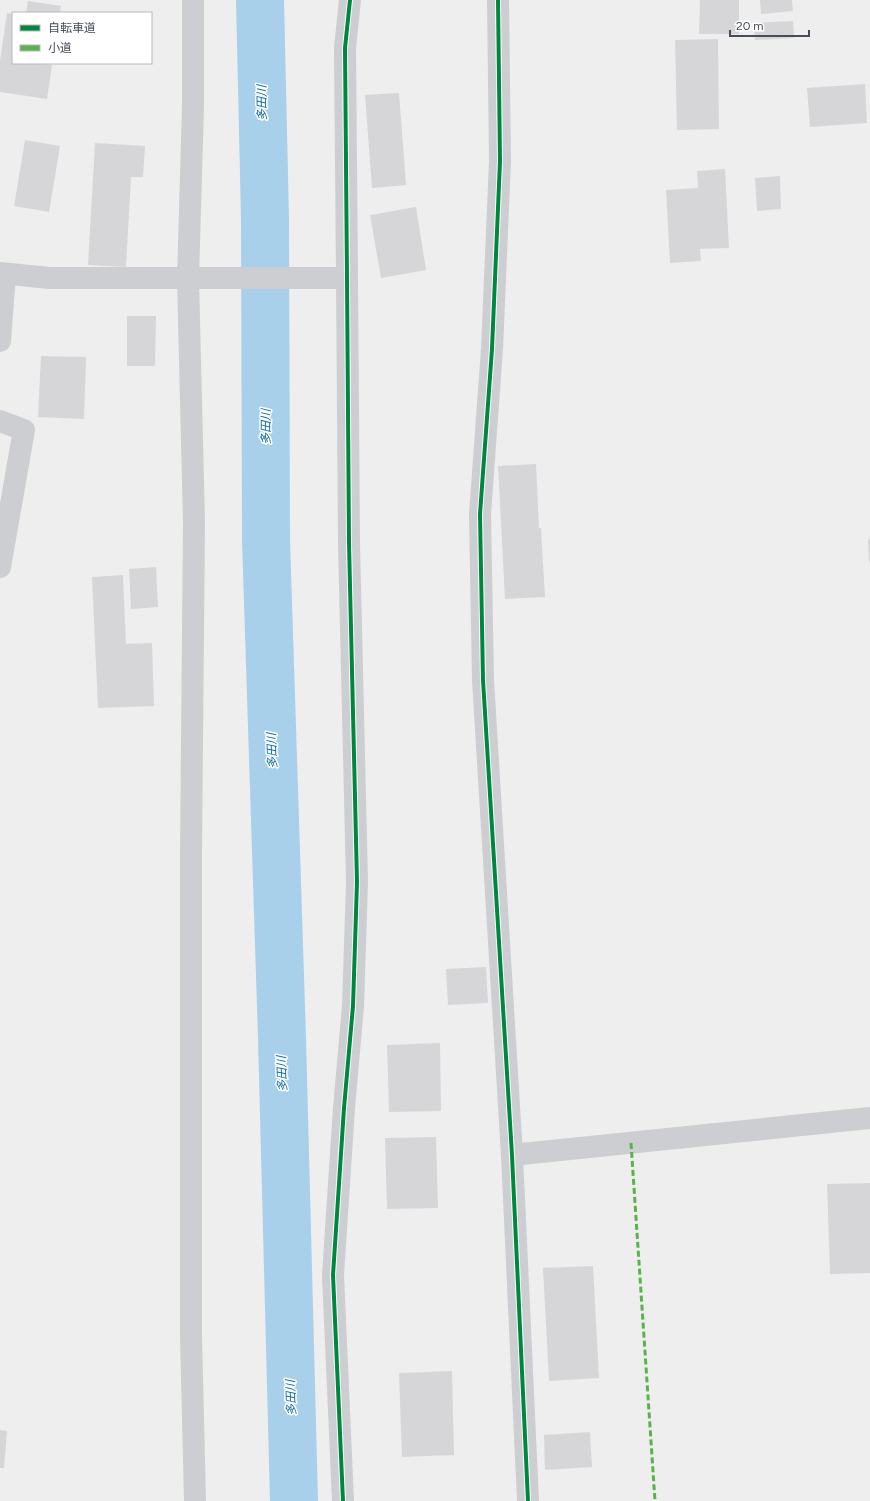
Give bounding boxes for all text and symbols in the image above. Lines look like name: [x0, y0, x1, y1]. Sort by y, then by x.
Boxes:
legend: [12, 12, 152, 64]
scale bar: [730, 12, 809, 38]
text: 20 m: [736, 19, 764, 33]
text: 自転車道: [48, 21, 96, 35]
text: 小道: [48, 41, 72, 55]
water label: 多田川: [255, 83, 269, 121]
water label: 多田川: [259, 407, 273, 445]
water label: 多田川: [264, 731, 280, 769]
water label: 多田川: [274, 1054, 290, 1092]
water label: 多田川: [283, 1378, 299, 1416]

